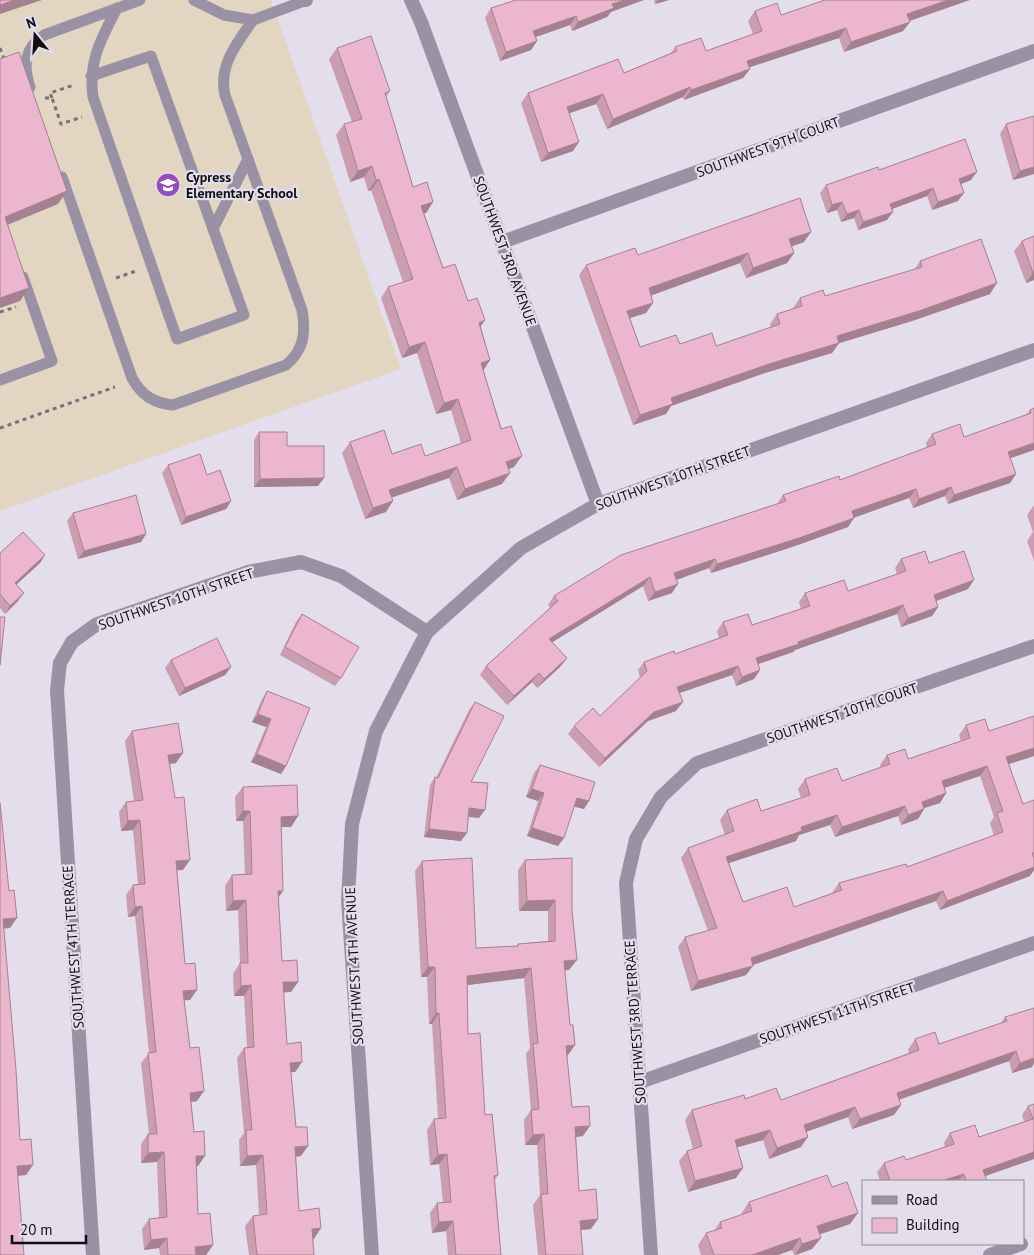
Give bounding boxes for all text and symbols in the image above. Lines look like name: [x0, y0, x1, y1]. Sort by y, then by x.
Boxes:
north arrow: [10, 10, 60, 60]
text: N: [24, 13, 38, 33]
street label: SOUTHWEST 9TH COURT: [694, 113, 842, 181]
place label: Cypress Elementary School: [186, 168, 298, 202]
school or university icon: Cypress Elementary School: [155, 172, 181, 198]
street label: SOUTHWEST 3RD AVENUE: [469, 174, 541, 328]
street label: SOUTHWEST 10TH STREET: [593, 442, 753, 514]
street label: SOUTHWEST 10TH STREET: [96, 564, 256, 634]
street label: SOUTHWEST 10TH COURT: [764, 679, 920, 747]
street label: SOUTHWEST 4TH TERRACE: [58, 865, 88, 1029]
street label: SOUTHWEST 4TH AVENUE: [341, 887, 367, 1045]
street label: SOUTHWEST 3RD TERRACE: [620, 940, 650, 1104]
street label: SOUTHWEST 11TH STREET: [757, 978, 917, 1048]
legend: [862, 1180, 1024, 1245]
text: Road: [906, 1190, 938, 1209]
scale bar: [12, 1212, 86, 1244]
text: Building: [906, 1215, 960, 1234]
text: 20 m: [20, 1220, 53, 1239]

